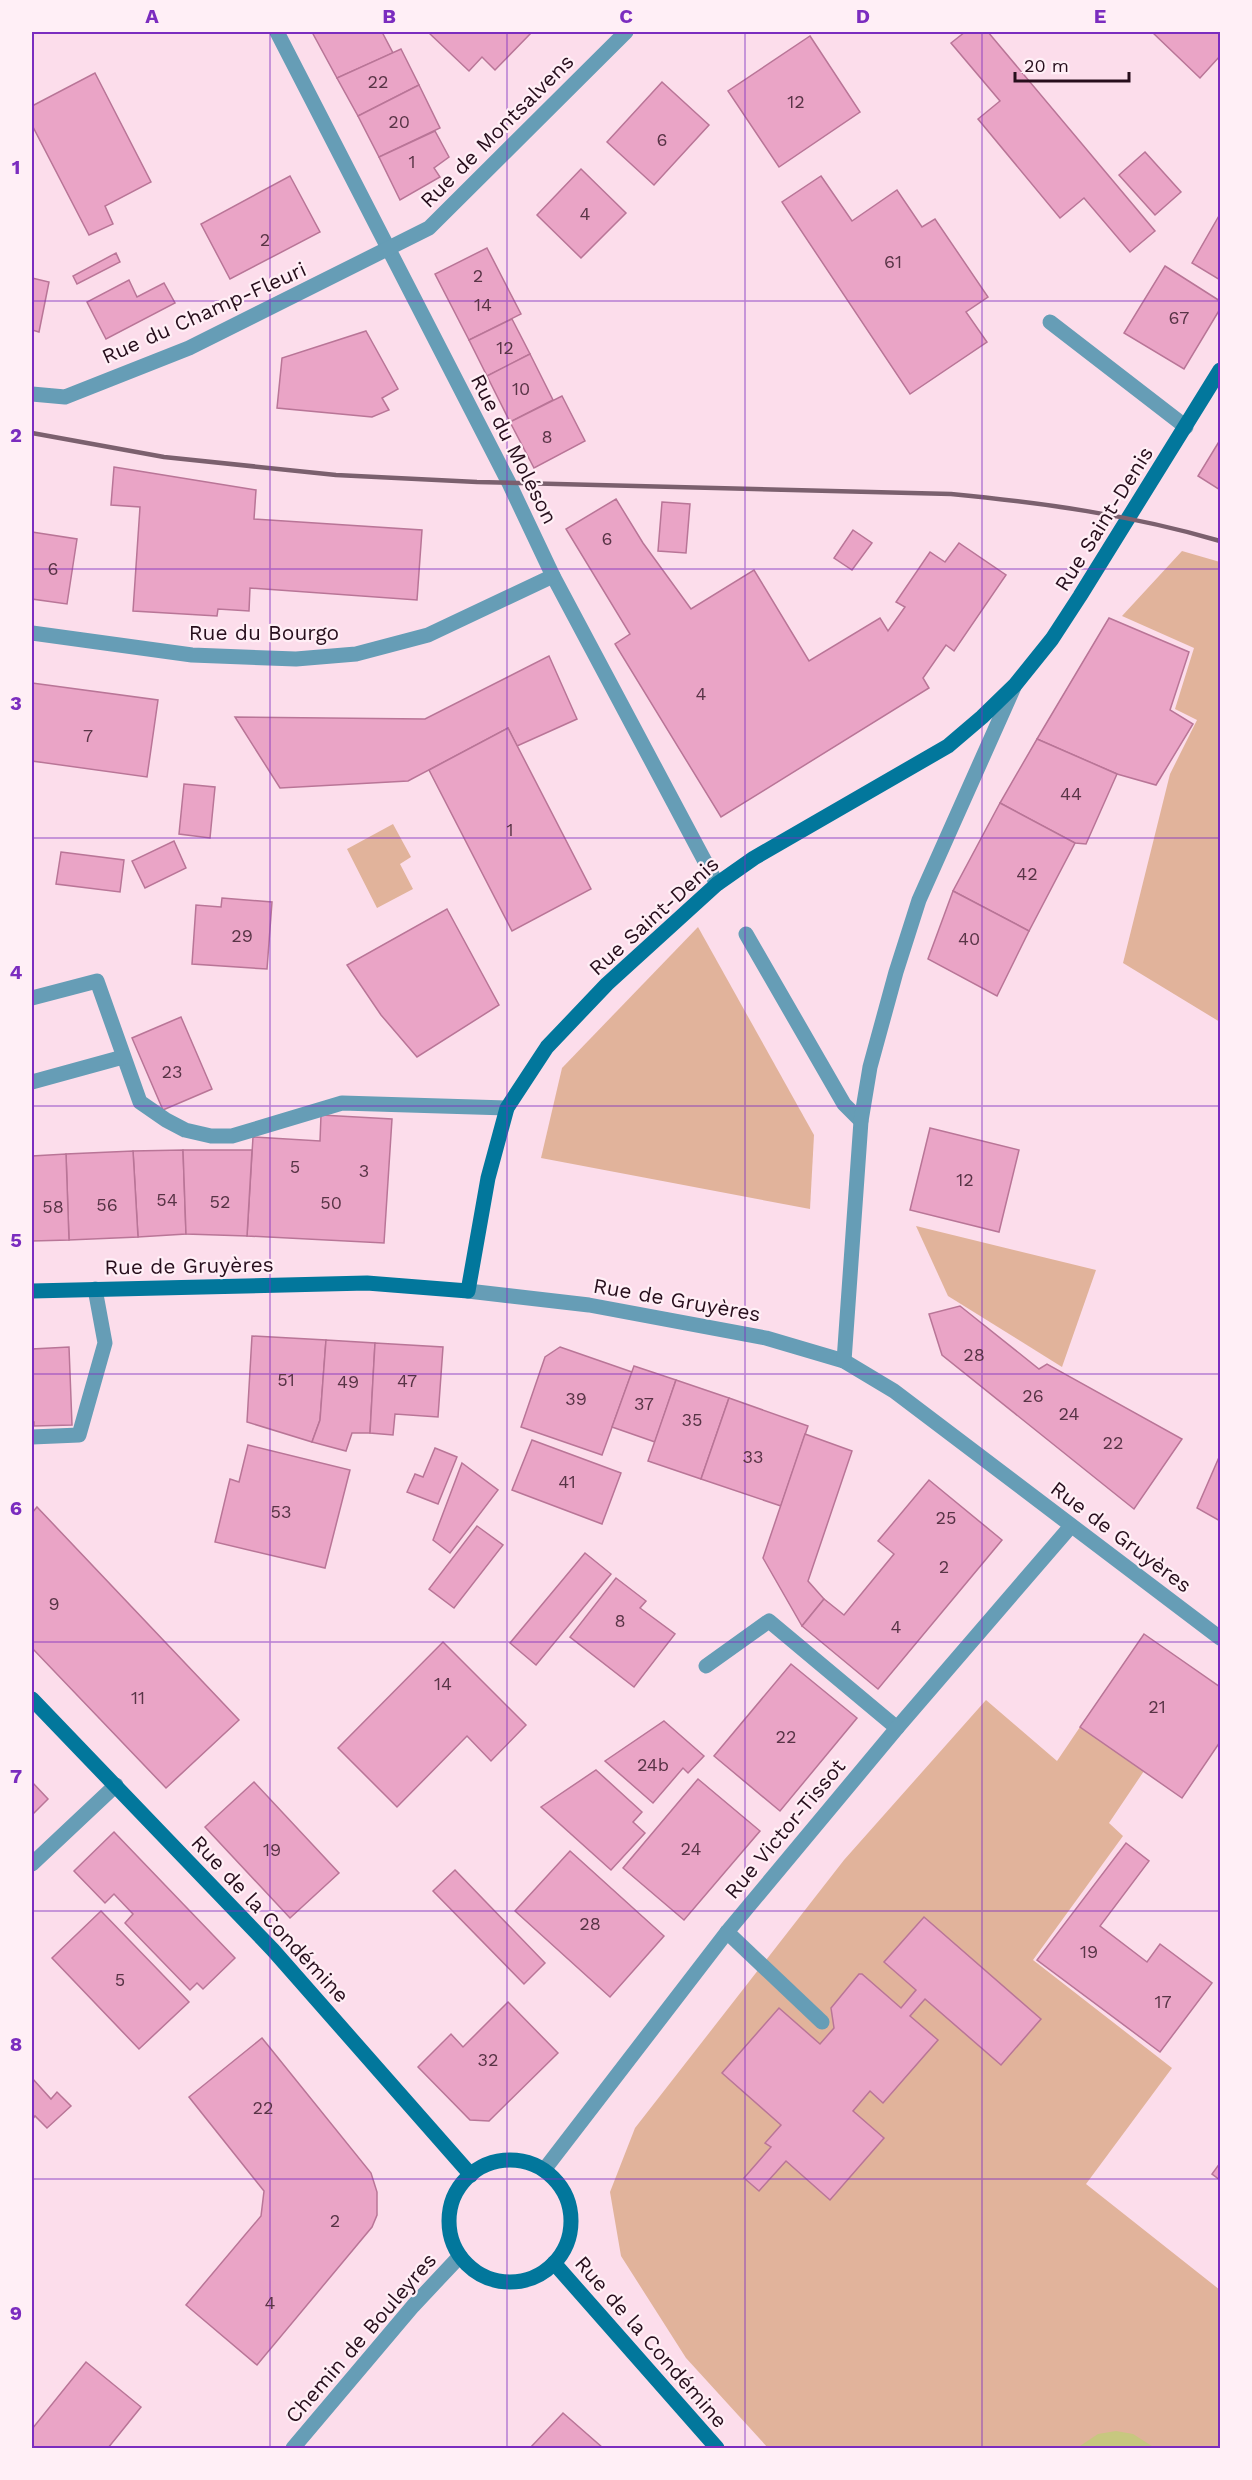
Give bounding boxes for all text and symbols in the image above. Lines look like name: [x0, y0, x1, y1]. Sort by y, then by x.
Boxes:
text: A: [145, 4, 159, 28]
text: B: [382, 4, 396, 28]
text: C: [619, 4, 633, 28]
text: D: [856, 4, 870, 28]
text: E: [1094, 4, 1106, 28]
scale bar: [1015, 45, 1129, 83]
street label: Rue de Montsalvens: [415, 49, 578, 212]
text: 20 m: [1024, 55, 1069, 76]
house number: 22: [368, 71, 389, 92]
house number: 12: [787, 91, 805, 112]
house number: 20: [388, 111, 410, 132]
house number: 6: [657, 129, 667, 150]
house number: 1: [408, 151, 416, 172]
text: 1: [12, 155, 20, 179]
house number: 4: [580, 203, 591, 224]
house number: 2: [260, 229, 270, 250]
house number: 61: [884, 251, 902, 272]
street label: Rue du Champ-Fleuri: [98, 256, 310, 369]
house number: 2: [473, 265, 483, 286]
house number: 14: [474, 294, 492, 315]
house number: 67: [1169, 307, 1189, 328]
house number: 12: [496, 337, 514, 358]
street label: Rue du Moléson: [466, 370, 563, 528]
house number: 10: [512, 378, 530, 399]
text: 2: [10, 423, 22, 447]
house number: 8: [541, 426, 553, 447]
street label: Rue Saint-Denis: [1049, 442, 1158, 596]
house number: 6: [602, 528, 612, 549]
house number: 6: [48, 558, 58, 579]
street label: Rue du Bourgo: [189, 620, 339, 645]
house number: 4: [696, 683, 707, 704]
text: 3: [10, 691, 22, 715]
house number: 7: [83, 725, 93, 746]
house number: 44: [1060, 783, 1082, 804]
house number: 1: [506, 819, 514, 840]
street label: Rue Saint-Denis: [584, 851, 724, 980]
house number: 42: [1016, 863, 1038, 884]
house number: 29: [231, 925, 253, 946]
house number: 40: [958, 928, 980, 949]
text: 4: [10, 960, 23, 984]
house number: 23: [162, 1061, 183, 1082]
house number: 5: [290, 1156, 300, 1177]
house number: 3: [359, 1160, 369, 1181]
house number: 12: [956, 1169, 974, 1190]
house number: 54: [156, 1189, 178, 1210]
house number: 52: [210, 1191, 230, 1212]
house number: 50: [320, 1192, 342, 1213]
house number: 56: [96, 1194, 118, 1215]
house number: 58: [42, 1196, 64, 1217]
text: 5: [10, 1228, 22, 1252]
street label: Rue de Gruyères: [104, 1252, 274, 1279]
street label: Rue de Gruyères: [591, 1272, 763, 1327]
house number: 28: [963, 1344, 985, 1365]
house number: 51: [277, 1369, 295, 1390]
house number: 47: [397, 1370, 417, 1391]
house number: 49: [337, 1371, 359, 1392]
house number: 26: [1022, 1385, 1044, 1406]
house number: 39: [565, 1388, 587, 1409]
house number: 37: [634, 1393, 654, 1414]
house number: 24: [1059, 1403, 1079, 1424]
house number: 35: [682, 1409, 702, 1430]
house number: 22: [1103, 1432, 1124, 1453]
house number: 33: [743, 1446, 764, 1467]
house number: 41: [558, 1471, 576, 1492]
street label: Rue de Gruyères: [1046, 1476, 1197, 1598]
text: 6: [10, 1496, 22, 1520]
house number: 53: [271, 1501, 291, 1522]
house number: 25: [936, 1507, 956, 1528]
house number: 2: [939, 1556, 949, 1577]
house number: 9: [48, 1593, 60, 1614]
house number: 8: [614, 1610, 626, 1631]
house number: 4: [891, 1616, 902, 1637]
house number: 14: [434, 1673, 452, 1694]
house number: 11: [131, 1687, 145, 1708]
house number: 21: [1148, 1696, 1166, 1717]
house number: 22: [776, 1726, 797, 1747]
house number: 24b: [637, 1754, 669, 1775]
street label: Rue Victor-Tissot: [719, 1754, 850, 1904]
text: 7: [10, 1764, 22, 1788]
street label: Rue de la Condémine: [186, 1830, 354, 2007]
house number: 24: [681, 1838, 701, 1859]
house number: 19: [263, 1839, 281, 1860]
house number: 28: [579, 1913, 601, 1934]
house number: 19: [1080, 1941, 1098, 1962]
house number: 5: [115, 1969, 125, 1990]
house number: 17: [1154, 1991, 1172, 2012]
text: 8: [10, 2032, 22, 2056]
house number: 32: [478, 2049, 499, 2070]
house number: 22: [253, 2097, 274, 2118]
house number: 2: [330, 2210, 340, 2231]
street label: Chemin de Bouleyres: [280, 2247, 441, 2428]
street label: Rue de la Condémine: [570, 2251, 733, 2433]
house number: 4: [265, 2292, 276, 2313]
text: 9: [10, 2301, 22, 2325]

